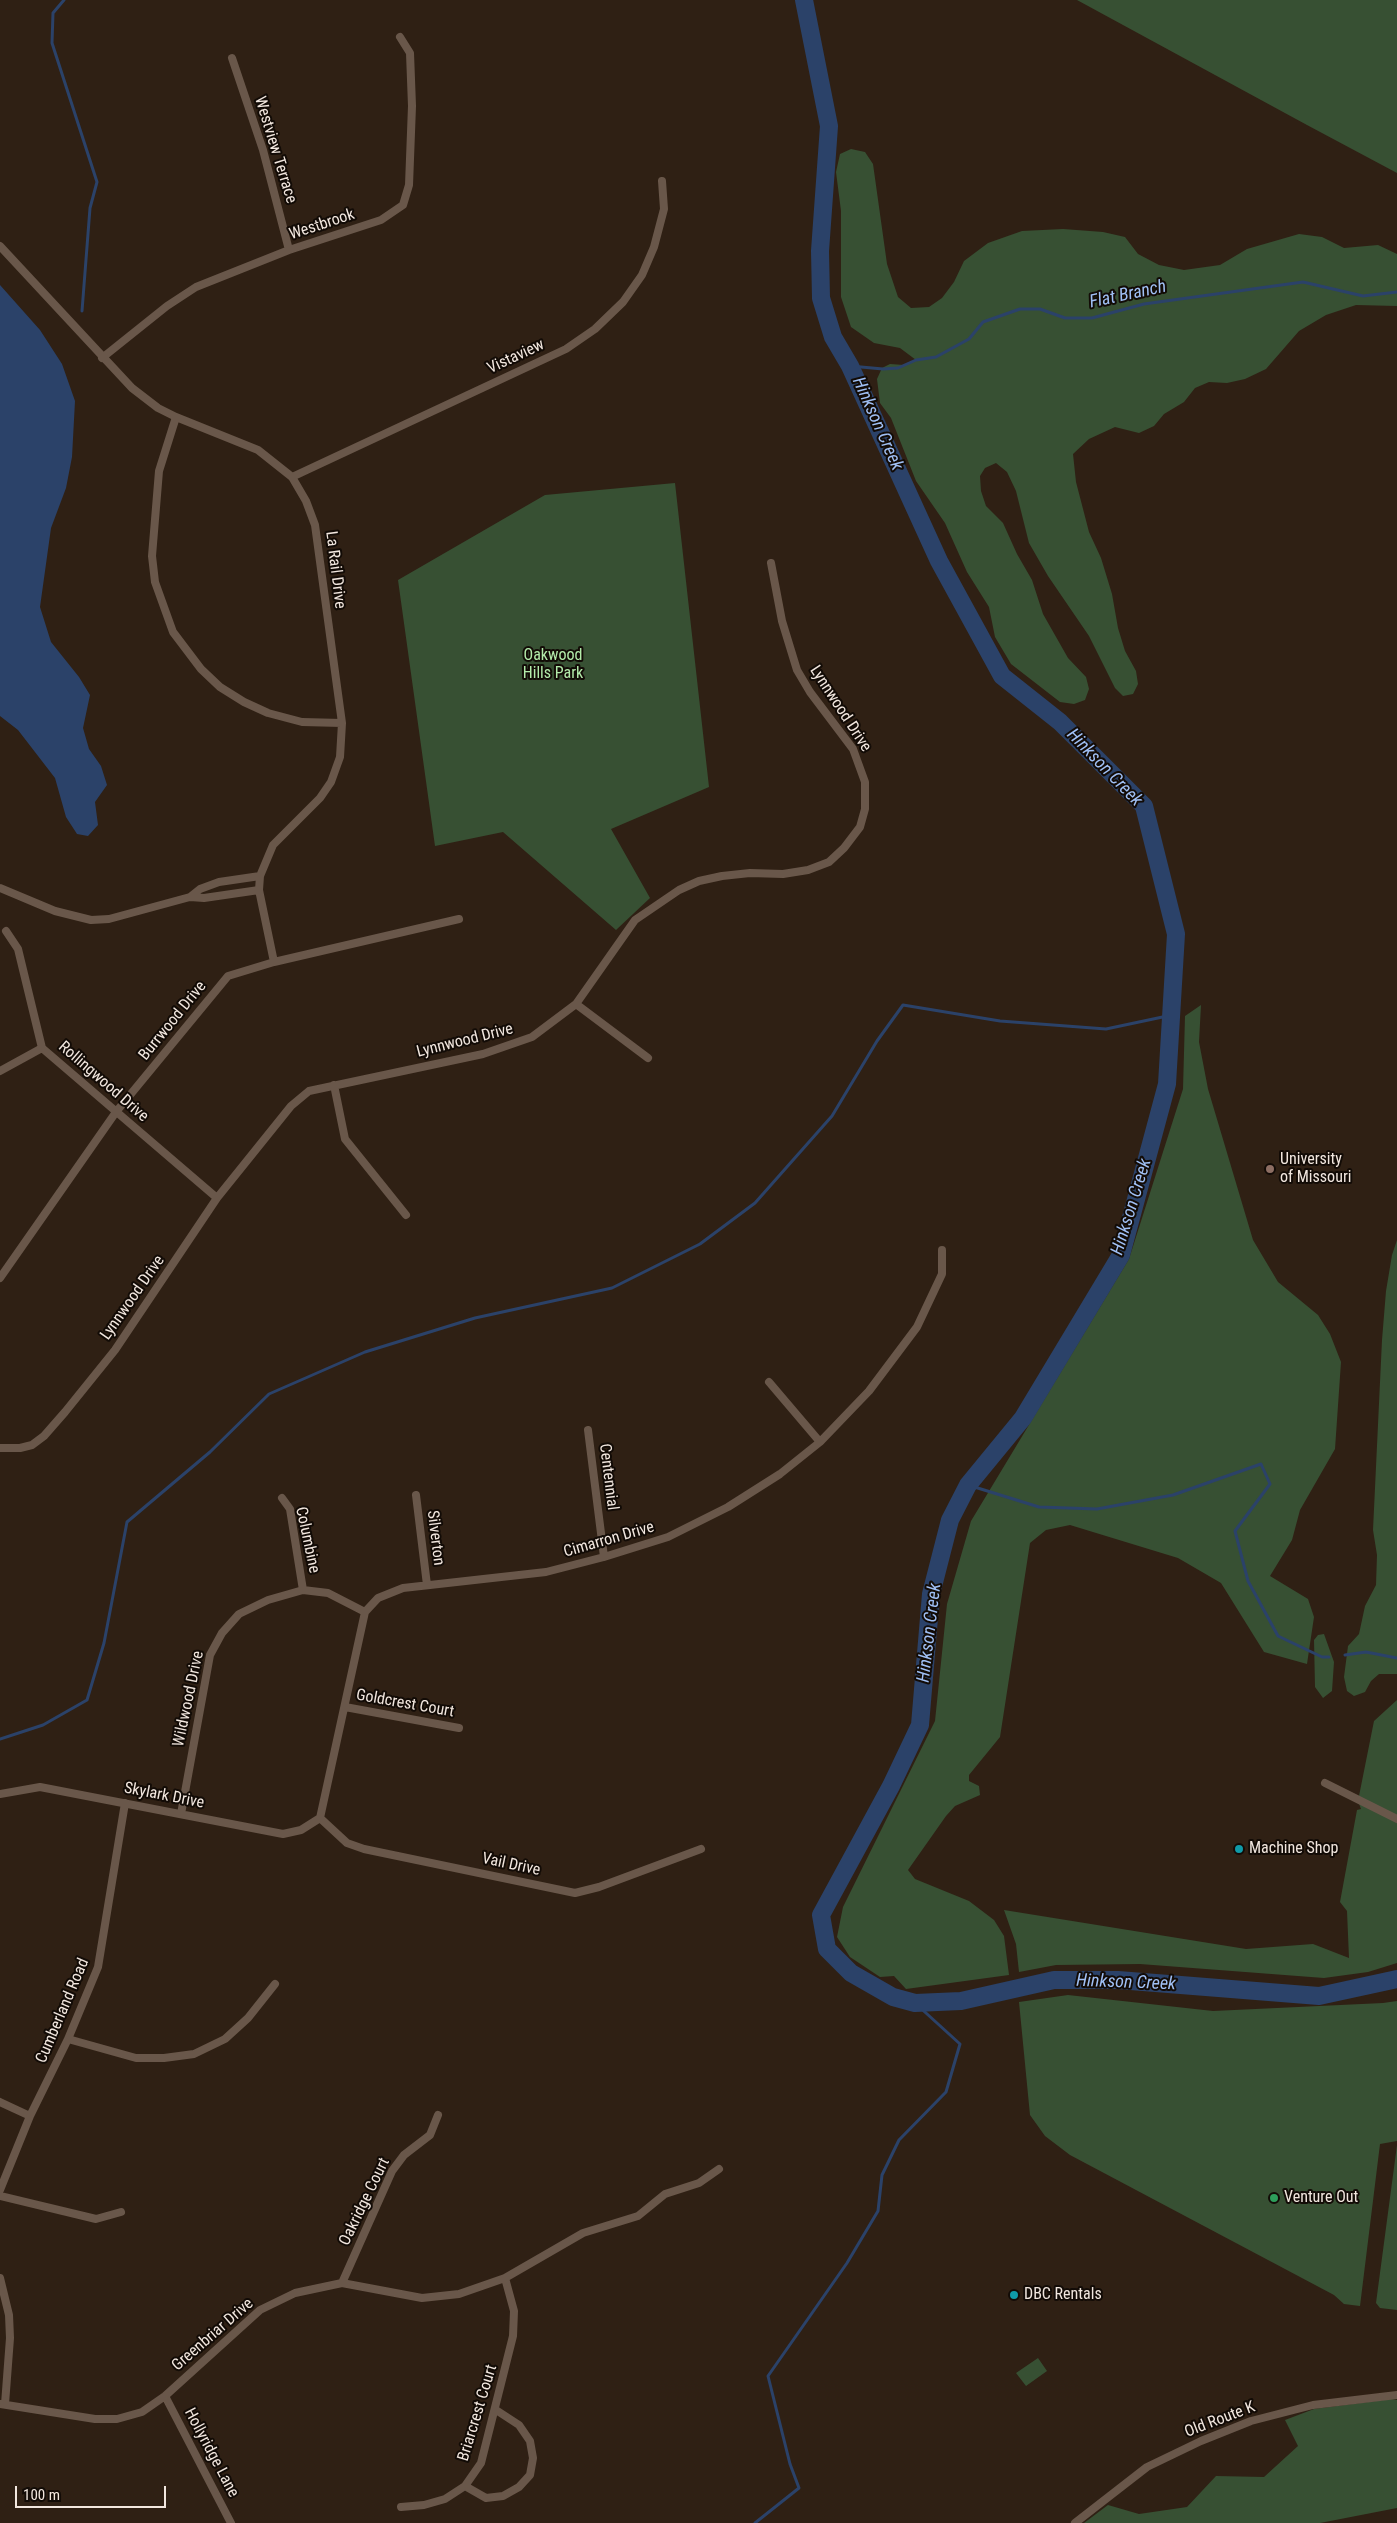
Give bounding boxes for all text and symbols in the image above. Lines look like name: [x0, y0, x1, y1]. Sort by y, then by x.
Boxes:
street label: Westview Terrace: [250, 94, 300, 206]
street label: Westbrook: [287, 205, 357, 245]
water label: Flat Branch: [1088, 276, 1168, 314]
street label: Vistaview: [484, 335, 548, 379]
water label: Hinkson Creek: [847, 374, 907, 474]
street label: La Rail Drive: [321, 530, 349, 610]
park label: Oakwood Hills Park: [523, 646, 583, 684]
street label: Lynnwood Drive: [805, 662, 875, 756]
water label: Hinkson Creek: [1062, 725, 1146, 811]
street label: Burrwood Drive: [135, 978, 211, 1064]
street label: Lynnwood Drive: [415, 1020, 515, 1062]
street label: Rollingwood Drive: [54, 1038, 152, 1126]
place label: University of Missouri: [1280, 1150, 1351, 1188]
water label: Hinkson Creek: [1107, 1156, 1157, 1258]
marker: University of Missouri: [1264, 1163, 1276, 1175]
street label: Lynnwood Drive: [97, 1252, 169, 1344]
street label: Centennial: [594, 1443, 622, 1511]
street label: Columbine: [291, 1505, 323, 1575]
street label: Silverton: [422, 1509, 448, 1567]
street label: Cimarron Drive: [561, 1518, 657, 1562]
water label: Hinkson Creek: [913, 1582, 947, 1684]
street label: Wildwood Drive: [169, 1649, 209, 1749]
street label: Goldcrest Court: [354, 1686, 456, 1722]
street label: Skylark Drive: [122, 1779, 206, 1813]
place label: Machine Shop: [1249, 1839, 1338, 1859]
marker: Machine Shop: [1233, 1843, 1245, 1855]
street label: Vail Drive: [480, 1849, 542, 1881]
street label: Cumberland Road: [32, 1956, 94, 2066]
water label: Hinkson Creek: [1076, 1970, 1176, 1996]
street label: Oakridge Court: [336, 2155, 394, 2249]
place label: Venture Out: [1284, 2188, 1358, 2208]
marker: Venture Out: [1268, 2192, 1280, 2204]
place label: DBC Rentals: [1024, 2285, 1102, 2305]
marker: DBC Rentals: [1008, 2289, 1020, 2301]
street label: Greenbriar Drive: [168, 2294, 258, 2376]
street label: Briarcrest Court: [454, 2362, 502, 2464]
street label: Old Route K: [1182, 2398, 1258, 2442]
street label: Hollyridge Lane: [180, 2405, 242, 2501]
scale bar: [18, 2476, 169, 2508]
text: 100 m: [23, 2486, 60, 2504]

